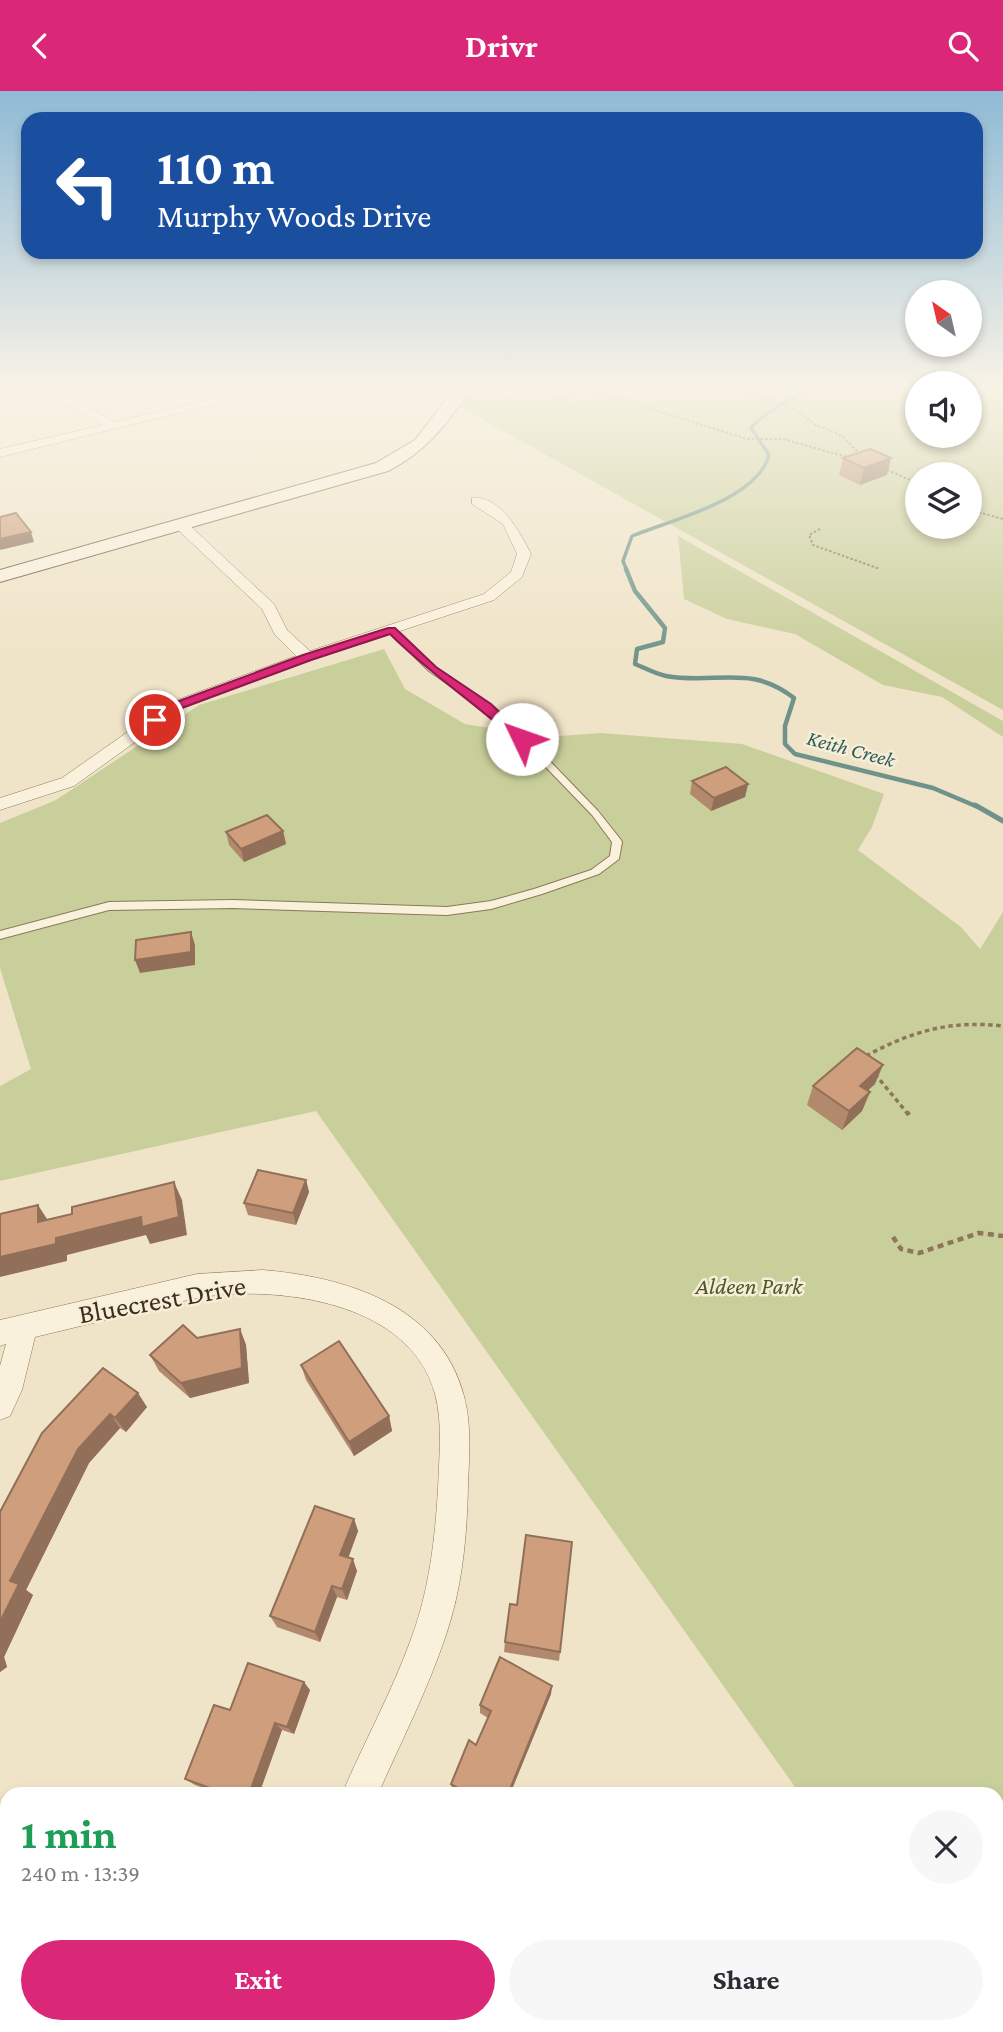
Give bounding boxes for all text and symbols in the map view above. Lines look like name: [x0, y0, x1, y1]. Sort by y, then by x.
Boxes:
icon: back: [21, 27, 59, 65]
icon: search: [944, 27, 982, 65]
text: Drivr: [465, 28, 538, 64]
icon: left: [42, 140, 133, 231]
text: 110 m: [157, 140, 274, 195]
text: Murphy Woods Drive: [157, 198, 431, 234]
north arrow: [905, 280, 982, 357]
map controls: [905, 280, 982, 539]
button: sound: [905, 371, 982, 448]
button: layers: [905, 462, 982, 539]
pin: [125, 690, 185, 750]
icon: arrive: [136, 701, 174, 739]
position arrow: [485, 702, 559, 776]
water label: Keith Creek: [804, 726, 898, 772]
street label: Bluecrest Drive: [76, 1270, 248, 1329]
park label: Aldeen Park: [694, 1272, 804, 1299]
text: 1 min: [21, 1810, 117, 1857]
button: close: [909, 1810, 983, 1884]
text: 240 m · 13:39: [21, 1860, 140, 1886]
button: Exit: [21, 1940, 495, 2020]
button: Share: [509, 1940, 983, 2020]

